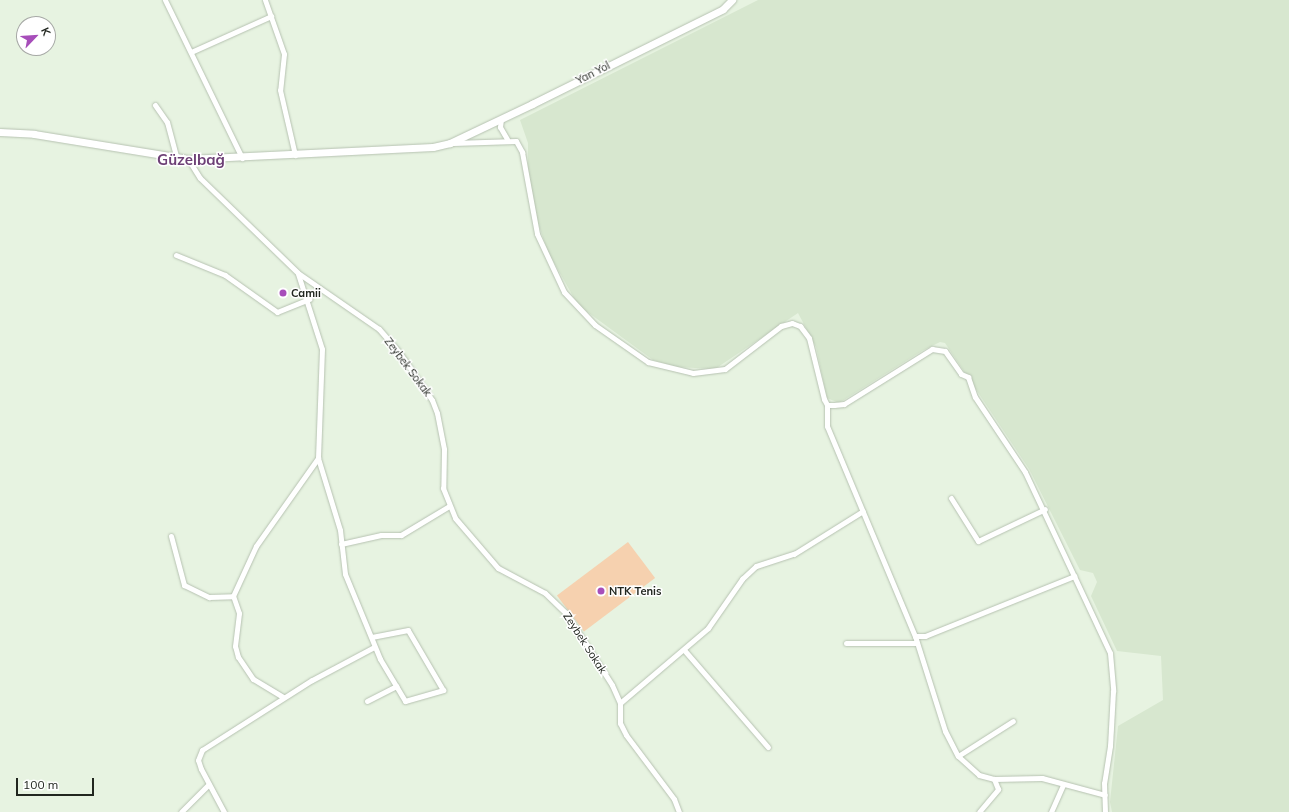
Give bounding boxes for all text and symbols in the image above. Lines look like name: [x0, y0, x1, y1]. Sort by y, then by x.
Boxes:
north arrow: [16, 16, 56, 56]
text: K: [38, 25, 54, 38]
street label: Yan Yol: [574, 59, 612, 87]
district label: Güzelbağ: [157, 151, 225, 169]
place label: Camii: [291, 286, 321, 300]
marker: Camii: [278, 288, 288, 298]
street label: Zeybek Sokak: [382, 335, 434, 399]
place label: NTK Tenis: [609, 584, 661, 598]
marker: NTK Tenis: [596, 586, 606, 596]
street label: Zeybek Sokak: [560, 610, 610, 676]
scale bar: [18, 770, 96, 796]
text: 100 m: [23, 777, 58, 792]

